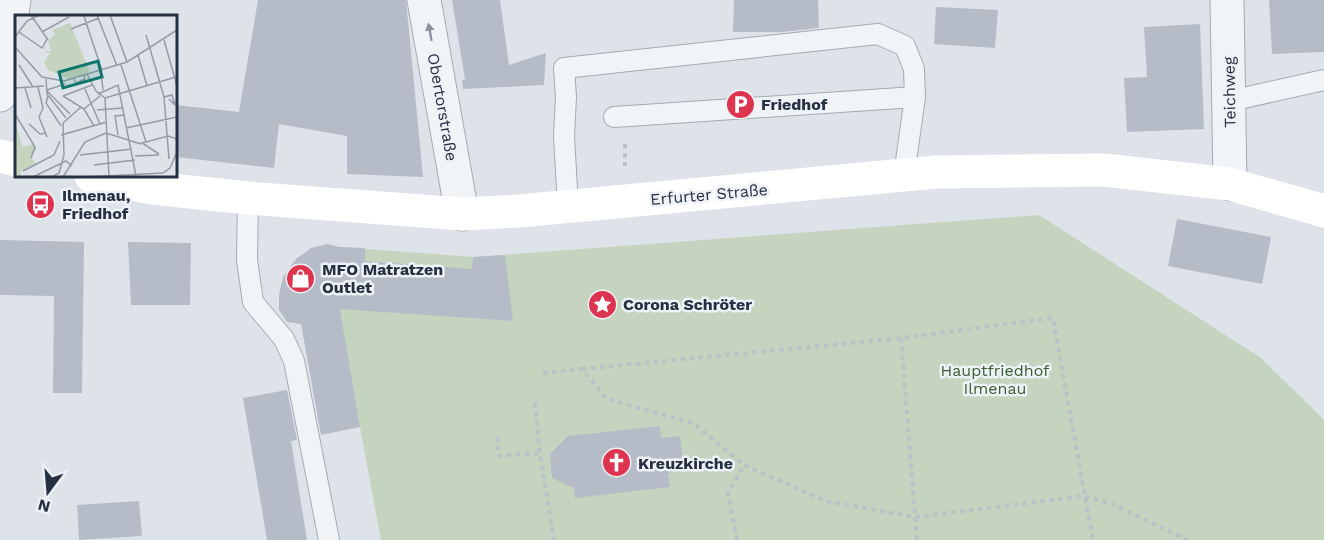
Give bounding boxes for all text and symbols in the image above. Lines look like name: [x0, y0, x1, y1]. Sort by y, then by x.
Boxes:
inset map: [15, 15, 177, 177]
one-way arrow: [425, 22, 434, 41]
street label: Obertorstraße: [424, 52, 461, 163]
street label: Teichweg: [1219, 56, 1240, 128]
parking icon: Friedhof: [724, 88, 756, 120]
place label: Friedhof: [761, 95, 828, 114]
street label: Erfurter Straße: [649, 180, 769, 209]
place label: Ilmenau, Friedhof: [62, 186, 130, 223]
bus stop icon: Ilmenau, Friedhof: [25, 188, 57, 220]
place label: MFO Matratzen Outlet: [322, 260, 443, 297]
shop icon: MFO Matratzen Outlet: [285, 262, 317, 294]
place icon: Corona Schröter: [586, 288, 618, 320]
place label: Corona Schröter: [623, 295, 752, 314]
park label: Hauptfriedhof Ilmenau: [941, 361, 1050, 398]
church icon: Kreuzkirche: [601, 447, 633, 479]
place label: Kreuzkirche: [638, 454, 733, 473]
north arrow: [18, 462, 78, 522]
text: N: [36, 495, 52, 517]

